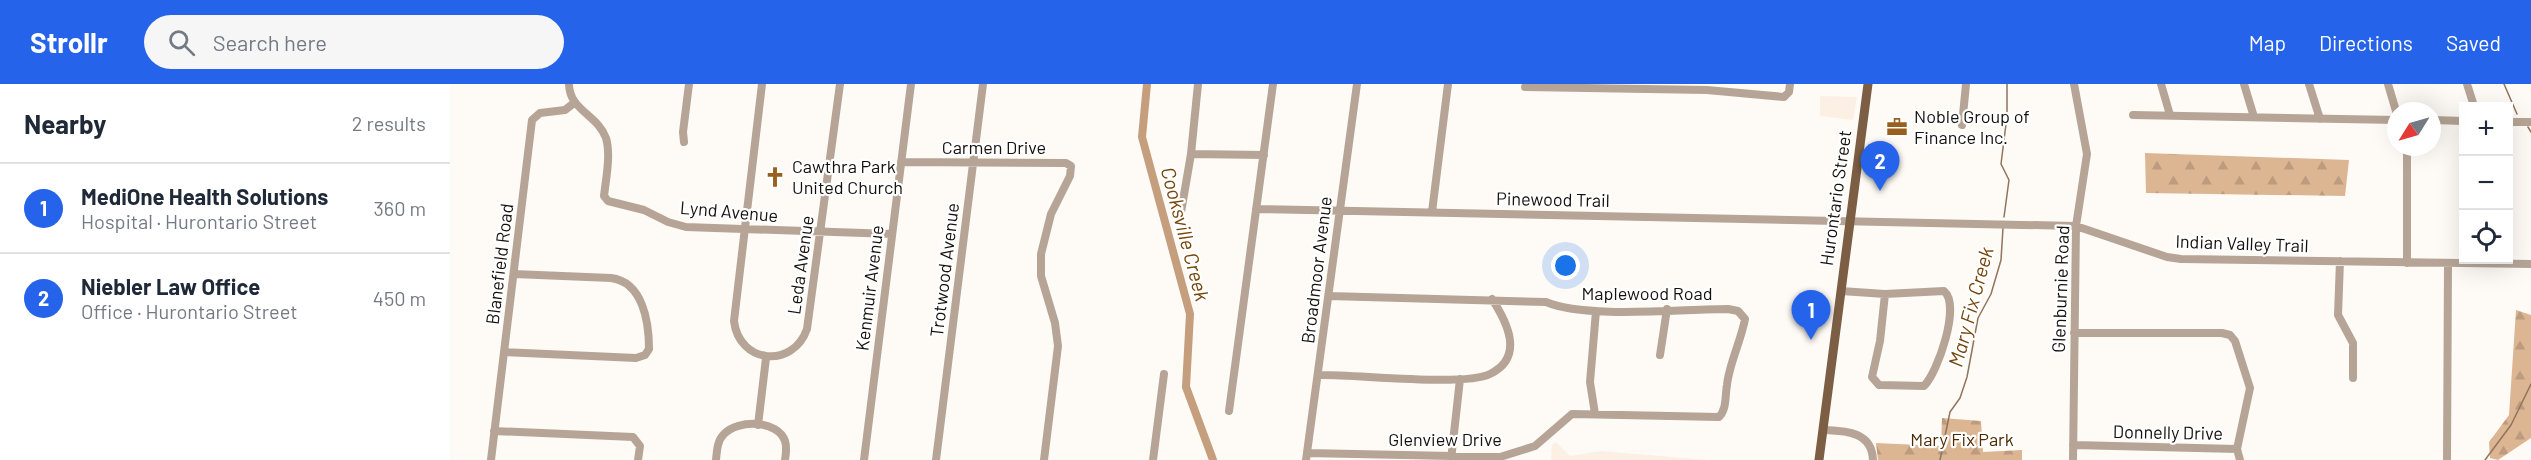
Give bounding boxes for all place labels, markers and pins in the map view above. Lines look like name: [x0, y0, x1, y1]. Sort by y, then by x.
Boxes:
place label: Noble Group of Finance Inc.: [1914, 105, 2030, 148]
office icon: Noble Group of Finance Inc.: [1885, 115, 1909, 139]
pin: 2: [1860, 141, 1900, 191]
place label: Cawthra Park United Church: [792, 155, 903, 198]
church icon: Cawthra Park United Church: [763, 165, 787, 189]
pin: 1: [1792, 290, 1830, 340]

